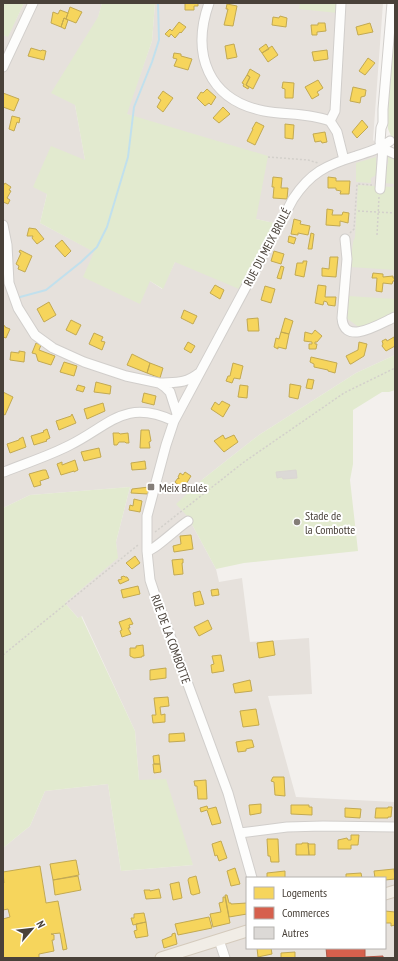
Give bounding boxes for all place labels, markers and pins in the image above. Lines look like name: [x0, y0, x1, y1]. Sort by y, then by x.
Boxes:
place label: Meix Brulés: [159, 480, 207, 495]
marker: Meix Brulés: [146, 482, 156, 492]
place label: Stade de la Combotte: [305, 508, 355, 537]
marker: Stade de la Combotte: [292, 517, 302, 527]

